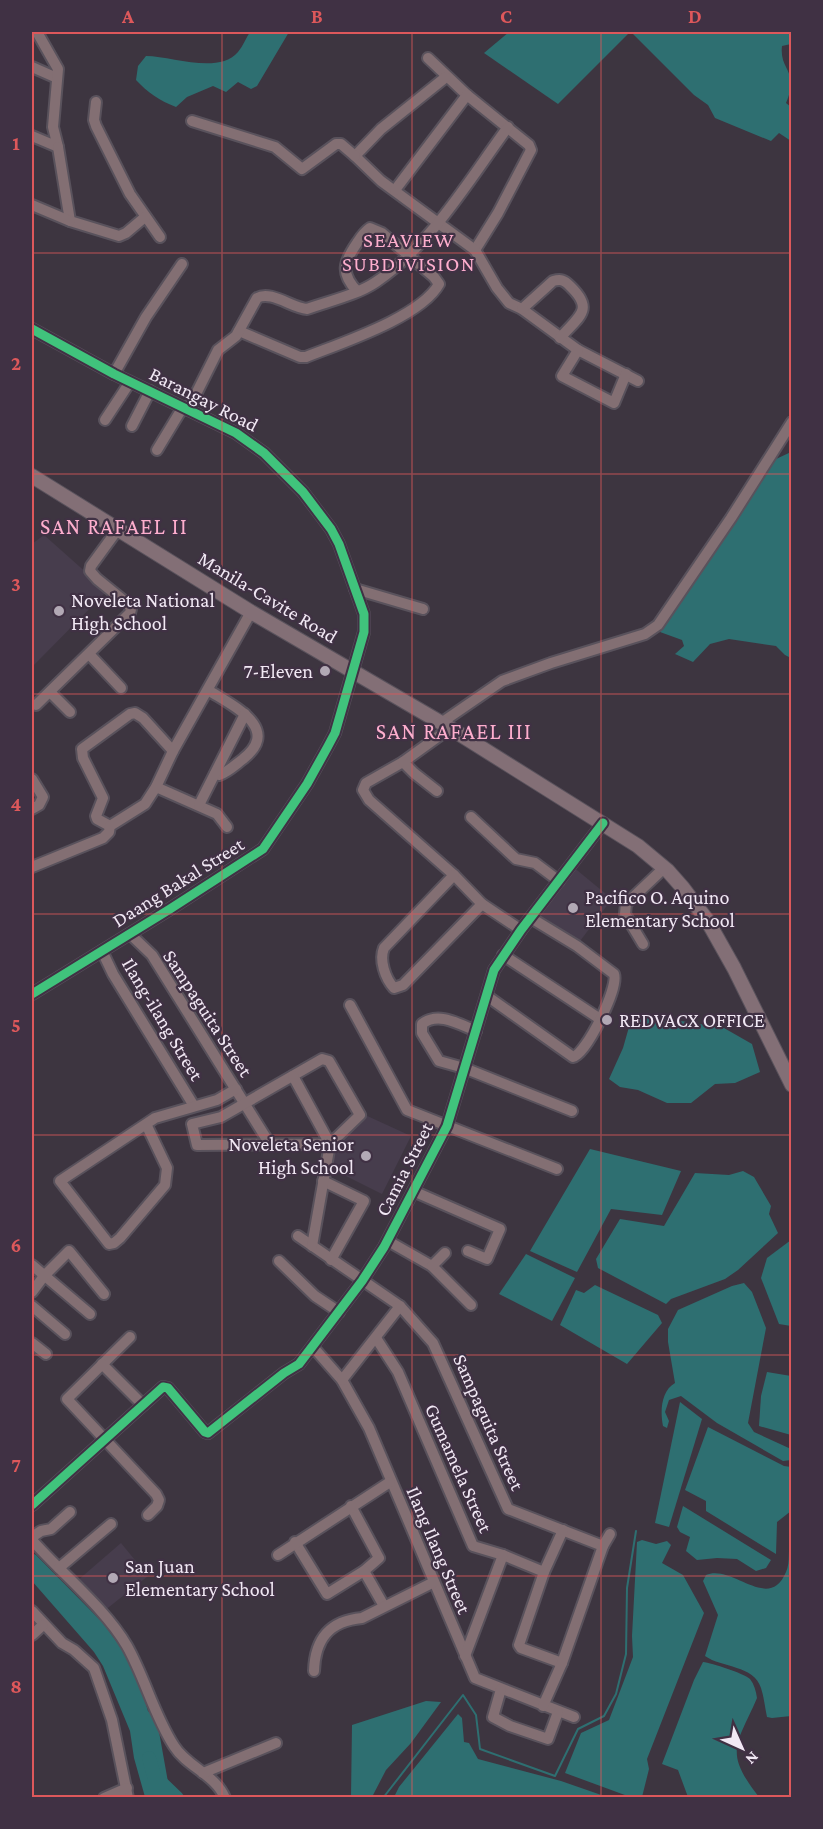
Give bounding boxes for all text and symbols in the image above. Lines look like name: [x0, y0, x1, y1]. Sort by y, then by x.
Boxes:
text: A: [121, 5, 135, 27]
text: B: [311, 5, 323, 27]
text: C: [500, 5, 512, 27]
text: D: [688, 5, 702, 27]
text: 1: [12, 132, 20, 154]
district label: SEAVIEW SUBDIVISION: [342, 228, 476, 276]
text: 2: [11, 352, 21, 374]
street label: Barangay Road: [145, 362, 262, 437]
district label: SAN RAFAEL II: [40, 514, 188, 539]
street label: Manila-Cavite Road: [194, 547, 342, 648]
text: 3: [11, 573, 21, 595]
place label: Noveleta National High School: [71, 589, 215, 635]
marker: Noveleta National High School: [52, 604, 66, 618]
place label: 7-Eleven: [243, 660, 313, 682]
marker: 7-Eleven: [318, 664, 332, 678]
district label: SAN RAFAEL III: [376, 719, 532, 744]
text: 4: [11, 793, 22, 815]
street label: Daang Bakal Street: [108, 833, 249, 932]
place label: Pacifico O. Aquino Elementary School: [585, 886, 735, 932]
marker: Pacifico O. Aquino Elementary School: [566, 901, 580, 915]
street label: Sampaguita Street: [158, 946, 257, 1081]
street label: Ilang-ilang Street: [117, 954, 208, 1085]
place label: REDVACX OFFICE: [619, 1009, 765, 1031]
marker: REDVACX OFFICE: [600, 1013, 614, 1027]
text: 5: [11, 1014, 21, 1036]
street label: Camia Street: [371, 1118, 437, 1219]
place label: Noveleta Senior High School: [229, 1133, 354, 1179]
marker: Noveleta Senior High School: [359, 1149, 373, 1163]
text: 6: [11, 1234, 21, 1256]
street label: Sampaguita Street: [448, 1351, 529, 1494]
street label: Gumamela Street: [421, 1400, 497, 1536]
text: 7: [11, 1454, 21, 1476]
street label: Ilang Ilang Street: [401, 1483, 476, 1618]
place label: San Juan Elementary School: [125, 1555, 275, 1601]
marker: San Juan Elementary School: [106, 1571, 120, 1585]
text: 8: [10, 1675, 22, 1697]
north arrow: [712, 1718, 772, 1778]
text: N: [742, 1748, 762, 1768]

